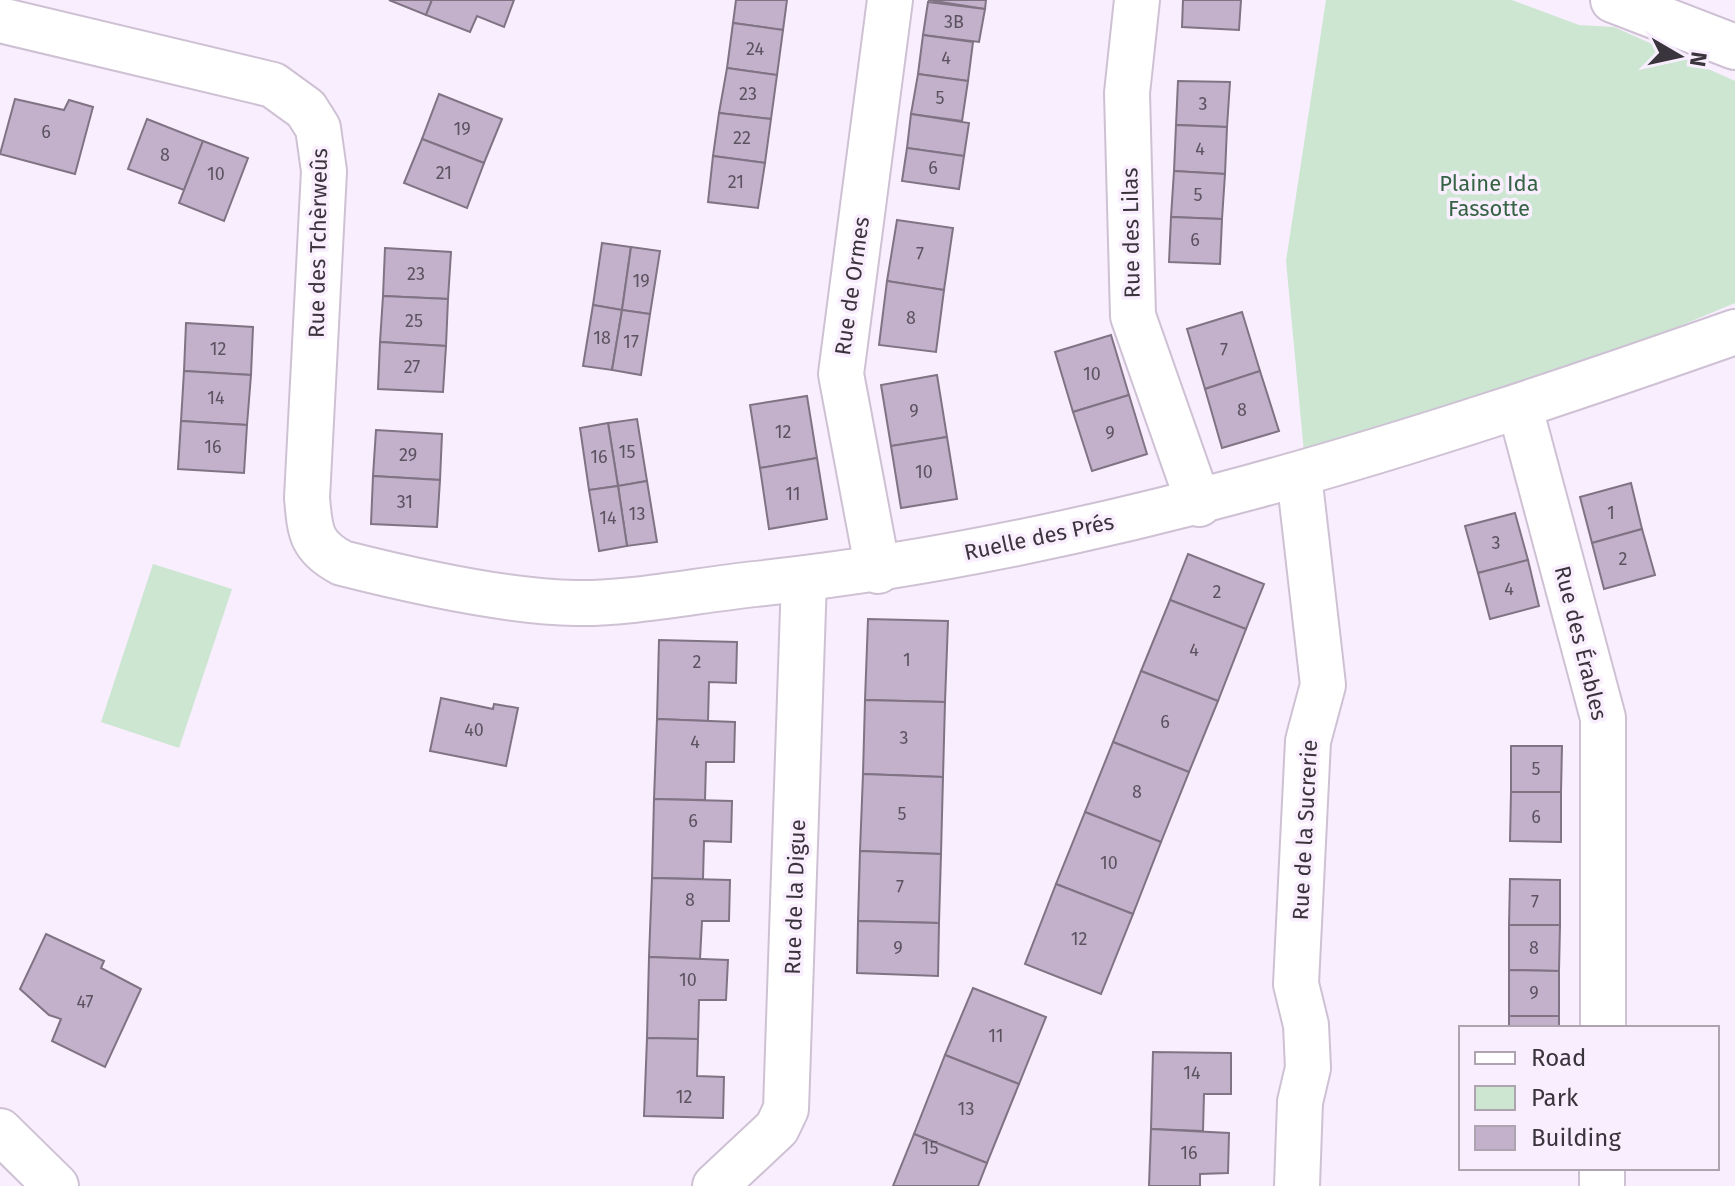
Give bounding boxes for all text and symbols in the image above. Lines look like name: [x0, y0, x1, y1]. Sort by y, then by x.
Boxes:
house number: 3B: [944, 11, 964, 33]
north arrow: [1639, 16, 1719, 96]
house number: 24: [746, 38, 764, 60]
house number: 4: [941, 47, 951, 69]
text: N: [1684, 50, 1713, 68]
house number: 23: [739, 83, 757, 105]
house number: 5: [935, 87, 945, 109]
house number: 3: [1199, 93, 1207, 115]
house number: 19: [453, 118, 471, 140]
house number: 6: [41, 121, 51, 143]
house number: 22: [733, 127, 751, 149]
house number: 4: [1195, 138, 1205, 160]
house number: 8: [160, 144, 170, 166]
street label: Rue des Tchèrweûs: [303, 148, 333, 338]
house number: 6: [928, 157, 938, 179]
house number: 21: [436, 162, 452, 184]
house number: 10: [207, 163, 225, 185]
street label: Rue des Lilas: [1116, 167, 1146, 299]
park label: Plaine Ida Fassotte: [1439, 170, 1539, 222]
house number: 21: [728, 171, 744, 193]
house number: 5: [1193, 184, 1203, 206]
street label: Rue de Ormes: [829, 215, 875, 357]
house number: 6: [1190, 229, 1200, 251]
house number: 7: [916, 243, 924, 265]
house number: 23: [407, 263, 425, 285]
house number: 19: [632, 270, 650, 292]
house number: 8: [906, 307, 916, 329]
house number: 25: [405, 310, 423, 332]
house number: 18: [593, 327, 611, 349]
house number: 17: [623, 331, 639, 353]
house number: 12: [210, 338, 226, 360]
house number: 7: [1220, 339, 1228, 361]
house number: 27: [404, 356, 420, 378]
house number: 10: [1083, 363, 1101, 385]
house number: 14: [207, 387, 225, 409]
house number: 8: [1237, 399, 1247, 421]
house number: 9: [909, 400, 919, 422]
house number: 12: [775, 421, 791, 443]
house number: 9: [1105, 422, 1115, 444]
house number: 16: [204, 436, 222, 458]
house number: 15: [619, 441, 635, 463]
house number: 29: [399, 444, 417, 466]
house number: 16: [590, 446, 608, 468]
house number: 10: [915, 461, 933, 483]
house number: 11: [785, 483, 801, 505]
house number: 31: [397, 491, 413, 513]
house number: 1: [1607, 502, 1615, 524]
house number: 13: [629, 503, 645, 525]
house number: 14: [599, 507, 617, 529]
street label: Ruelle des Prés: [962, 508, 1116, 566]
house number: 3: [1492, 532, 1500, 554]
house number: 2: [1619, 548, 1628, 570]
street label: Rue des Érables: [1549, 563, 1613, 723]
house number: 4: [1504, 578, 1514, 600]
house number: 2: [1213, 581, 1222, 603]
house number: 4: [1189, 639, 1199, 661]
house number: 1: [903, 649, 911, 671]
house number: 2: [693, 651, 702, 673]
house number: 6: [1160, 711, 1170, 733]
house number: 40: [464, 719, 484, 741]
house number: 3: [900, 727, 908, 749]
house number: 4: [690, 731, 700, 753]
street label: Rue de la Sucrerie: [1287, 739, 1323, 921]
house number: 5: [1531, 758, 1541, 780]
house number: 8: [1132, 781, 1142, 803]
house number: 5: [897, 803, 907, 825]
house number: 6: [1531, 806, 1541, 828]
house number: 6: [688, 810, 698, 832]
street label: Rue de la Digue: [779, 819, 811, 975]
house number: 10: [1100, 852, 1118, 874]
house number: 7: [896, 876, 904, 898]
house number: 8: [685, 889, 695, 911]
house number: 7: [1531, 891, 1539, 913]
house number: 12: [1071, 928, 1087, 950]
house number: 9: [893, 937, 903, 959]
house number: 8: [1529, 937, 1539, 959]
house number: 10: [679, 969, 697, 991]
house number: 9: [1529, 982, 1539, 1004]
house number: 47: [76, 991, 94, 1013]
house number: 11: [988, 1025, 1004, 1047]
legend: [1459, 1026, 1719, 1170]
text: Road: [1531, 1044, 1586, 1072]
house number: 14: [1183, 1062, 1201, 1084]
text: Park: [1531, 1084, 1579, 1112]
house number: 12: [676, 1086, 692, 1108]
house number: 13: [958, 1098, 974, 1120]
text: Building: [1531, 1124, 1621, 1152]
house number: 15: [922, 1137, 938, 1159]
house number: 16: [1180, 1142, 1198, 1164]

